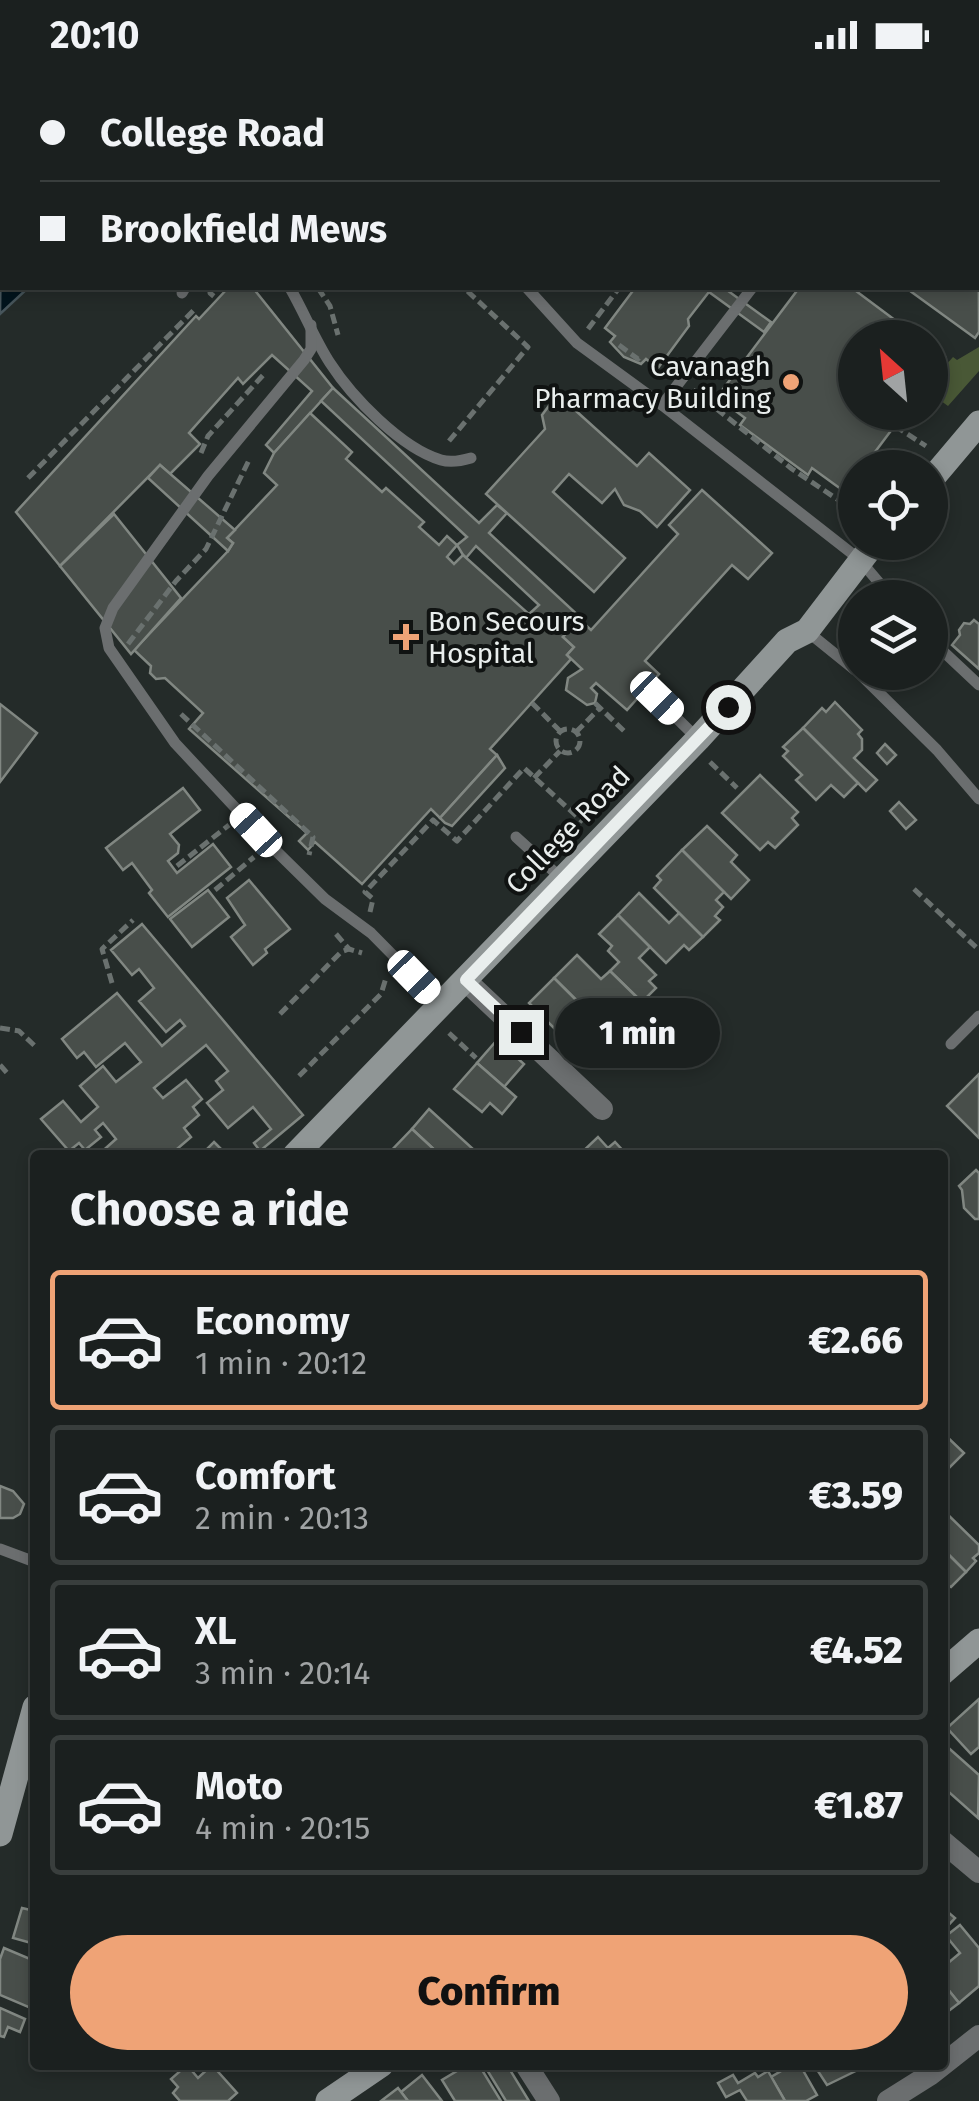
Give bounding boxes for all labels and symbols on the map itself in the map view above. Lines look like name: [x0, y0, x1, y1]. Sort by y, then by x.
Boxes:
north arrow: [838, 320, 948, 430]
place label: Cavanagh Pharmacy Building: [534, 350, 771, 415]
marker: Cavanagh Pharmacy Building: [780, 371, 802, 393]
place label: Bon Secours Hospital: [428, 605, 585, 670]
marker: Bon Secours Hospital: [393, 624, 419, 650]
car: [625, 666, 689, 730]
route start: [706, 685, 751, 730]
street label: College Road: [499, 759, 637, 901]
car: [225, 798, 287, 862]
car: [382, 945, 446, 1009]
callout: 1 min: [556, 997, 721, 1067]
route end: [499, 1010, 544, 1055]

